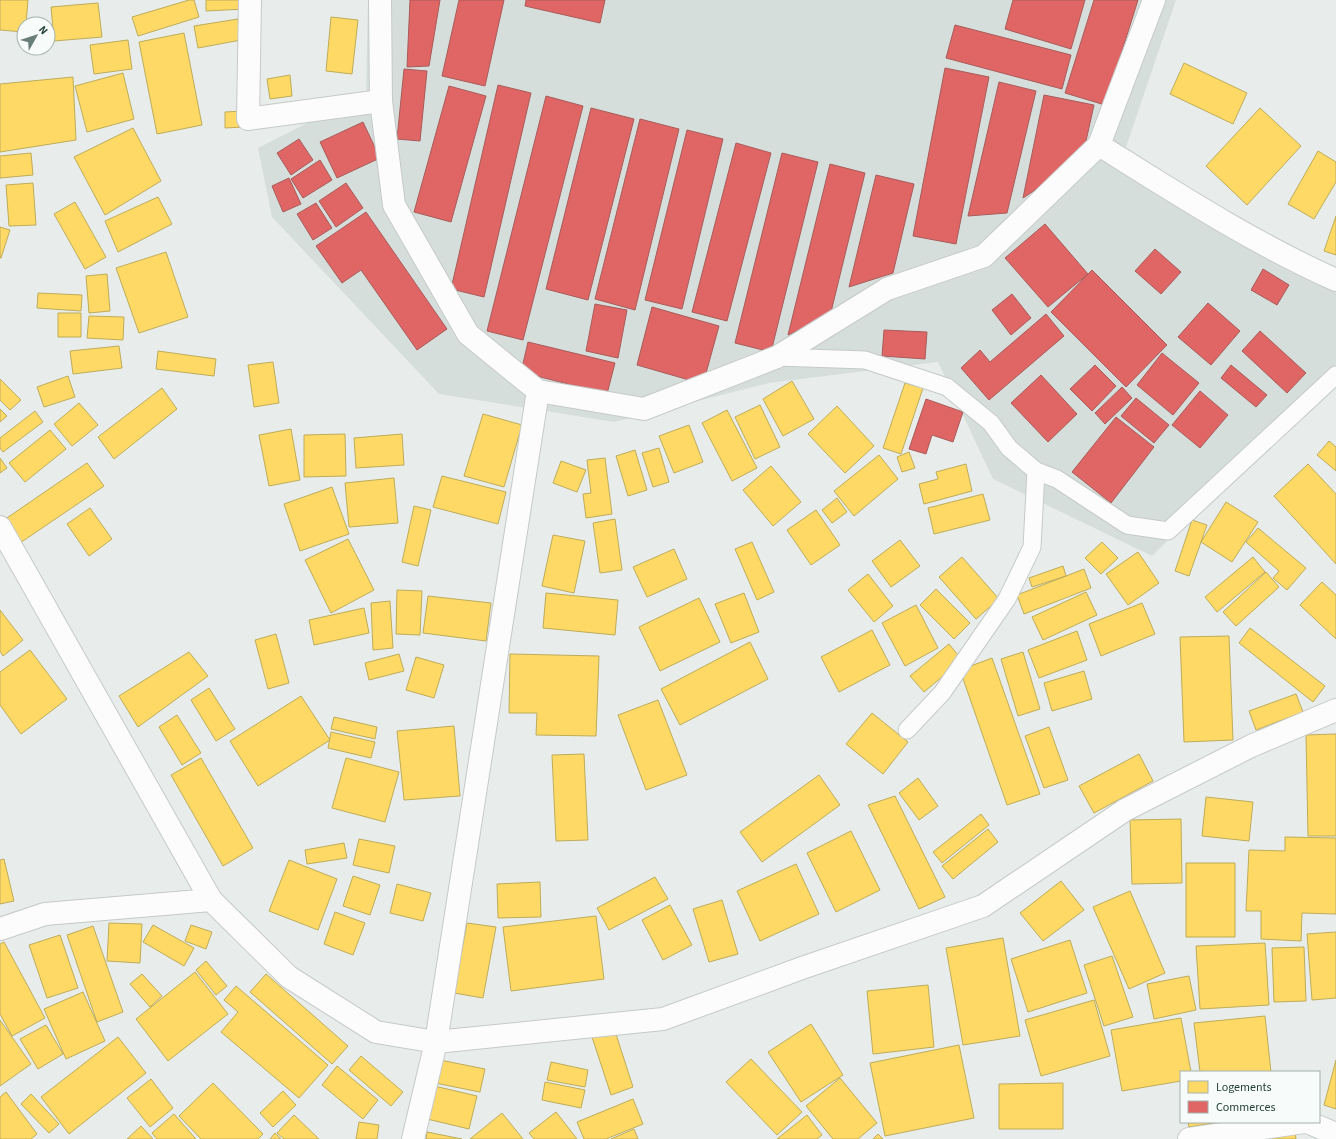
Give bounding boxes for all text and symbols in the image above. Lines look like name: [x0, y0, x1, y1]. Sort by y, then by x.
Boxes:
north arrow: [16, 16, 56, 56]
text: N: [35, 22, 52, 38]
legend: [1180, 1071, 1320, 1123]
text: Logements: [1216, 1079, 1271, 1096]
text: Commerces: [1216, 1099, 1275, 1116]

